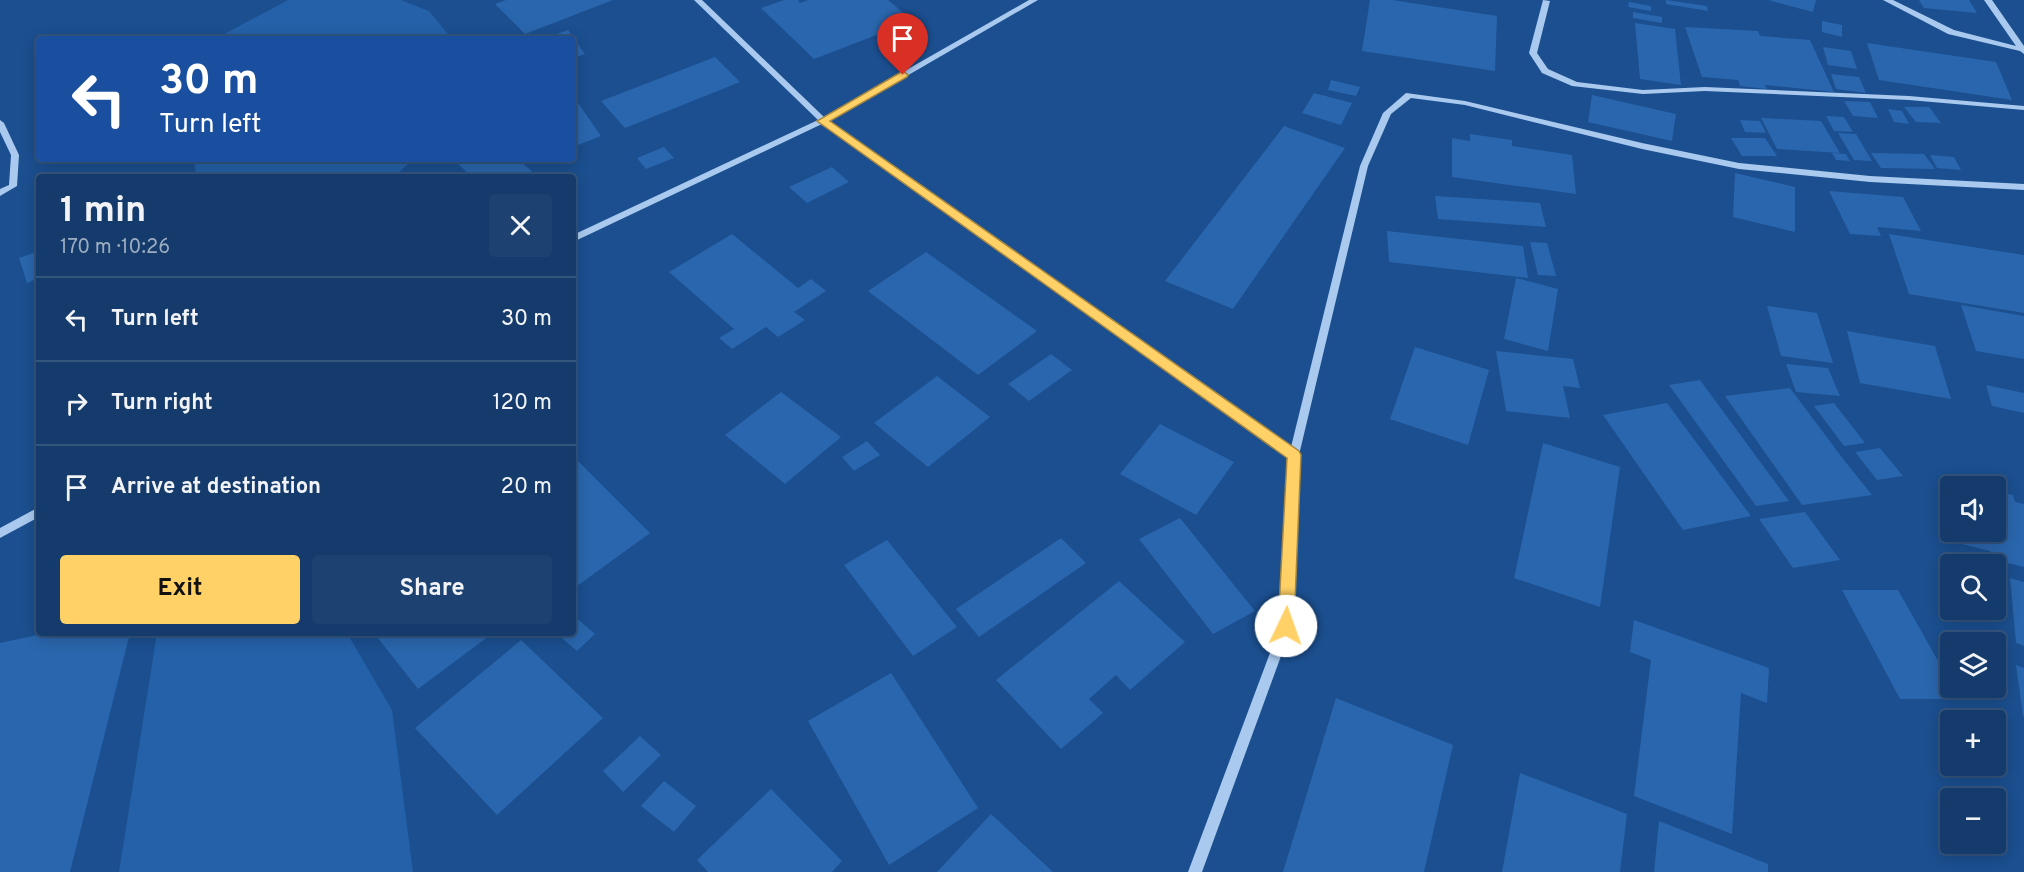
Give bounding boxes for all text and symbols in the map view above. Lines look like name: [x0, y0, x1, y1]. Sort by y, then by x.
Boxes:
pin: [877, 13, 928, 75]
icon: arrive: [886, 22, 919, 55]
text: 30 m: [159, 56, 258, 109]
icon: left: [60, 60, 138, 138]
text: Turn left: [159, 108, 261, 142]
text: 1 min: [60, 189, 146, 235]
button: close: [489, 194, 552, 257]
text: 170 m · 10:26: [60, 235, 170, 261]
icon: left: [60, 303, 93, 336]
text: Turn left: [111, 306, 199, 333]
text: 30 m: [501, 306, 552, 333]
icon: right: [60, 387, 93, 420]
text: Turn right: [111, 390, 213, 417]
text: 120 m: [492, 390, 552, 417]
icon: arrive: [60, 471, 93, 504]
text: Arrive at destination: [111, 474, 321, 501]
text: 20 m: [501, 474, 552, 501]
map controls: [1940, 476, 2006, 854]
button: sound: [1940, 476, 2006, 542]
button: search: [1940, 554, 2006, 620]
button: Exit: [60, 555, 300, 624]
button: Share: [312, 555, 552, 624]
position arrow: [1254, 594, 1318, 658]
button: layers: [1940, 632, 2006, 698]
button: +: [1940, 710, 2006, 776]
button: −: [1940, 788, 2006, 854]

